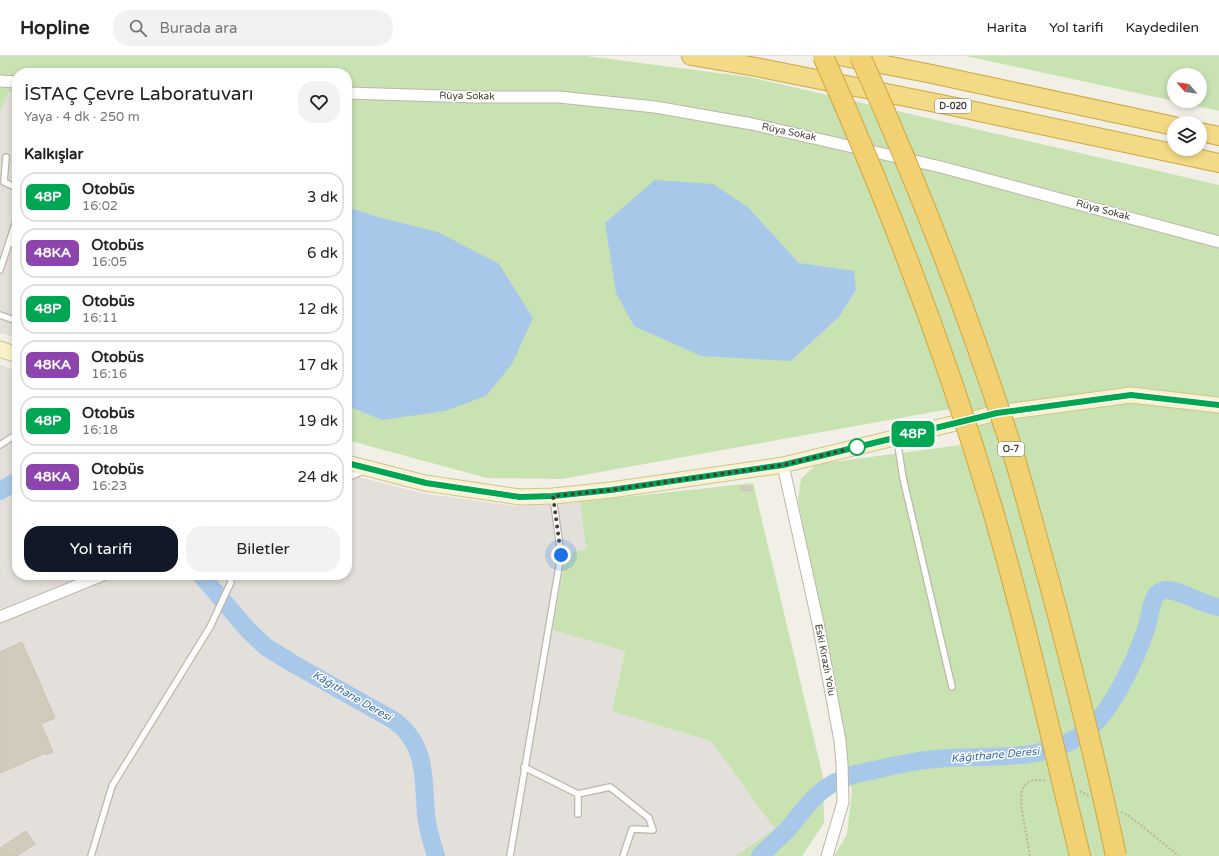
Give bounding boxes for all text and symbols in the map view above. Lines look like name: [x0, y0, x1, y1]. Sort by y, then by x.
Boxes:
search box: [113, 10, 393, 46]
text: Hopline: [20, 17, 89, 39]
icon: search: [127, 17, 149, 39]
text: Burada ara: [159, 19, 237, 37]
text: Harita: [986, 19, 1027, 36]
text: Yol tarifi: [1049, 19, 1103, 36]
text: Kaydedilen: [1125, 19, 1199, 36]
north arrow: [1167, 68, 1207, 108]
map controls: [1167, 68, 1207, 156]
button: heart: [298, 81, 340, 123]
text: İSTAÇ Çevre Laboratuvarı: [24, 83, 254, 105]
street label: Rüya Sokak: [439, 90, 495, 102]
road number: D-020: [935, 99, 971, 113]
text: Yaya · 4 dk · 250 m: [24, 109, 140, 125]
button: layers: [1167, 116, 1207, 156]
street label: Rüya Sokak: [761, 120, 818, 144]
text: Kalkışlar: [24, 145, 83, 163]
text: Otobüs: [82, 180, 135, 198]
text: 48P: [35, 188, 62, 205]
text: 3 dk: [307, 188, 338, 206]
street label: Rüya Sokak: [1075, 197, 1132, 223]
text: 16:02: [82, 198, 118, 214]
text: Otobüs: [91, 236, 144, 254]
text: 48KA: [34, 244, 71, 261]
text: 6 dk: [307, 244, 338, 262]
text: 16:05: [91, 254, 127, 270]
text: Otobüs: [82, 292, 135, 310]
text: 48P: [35, 300, 62, 317]
text: 12 dk: [298, 300, 338, 318]
text: 16:11: [82, 310, 118, 326]
text: Otobüs: [91, 348, 144, 366]
text: 48KA: [34, 356, 71, 373]
text: 17 dk: [298, 356, 338, 374]
text: 16:16: [91, 366, 127, 382]
text: Otobüs: [82, 404, 135, 422]
text: 48P: [35, 412, 62, 429]
text: 19 dk: [298, 412, 338, 430]
line badge: 48P: [890, 421, 936, 447]
text: 16:18: [82, 422, 118, 438]
text: 48P: [900, 425, 927, 442]
unlabelled marker: [848, 438, 866, 456]
road number: O-7: [998, 442, 1024, 456]
text: Otobüs: [91, 460, 144, 478]
text: 48KA: [34, 468, 71, 485]
text: 24 dk: [298, 468, 338, 486]
text: 16:23: [91, 478, 127, 494]
button: Yol tarifi: [24, 526, 178, 572]
button: Biletler: [186, 526, 340, 572]
your location: [551, 545, 571, 565]
street label: Eski Kirazlı Yolu: [812, 623, 838, 697]
water label: Kâğıthane Deresi: [310, 668, 395, 724]
water label: Kâğıthane Deresi: [950, 745, 1041, 765]

